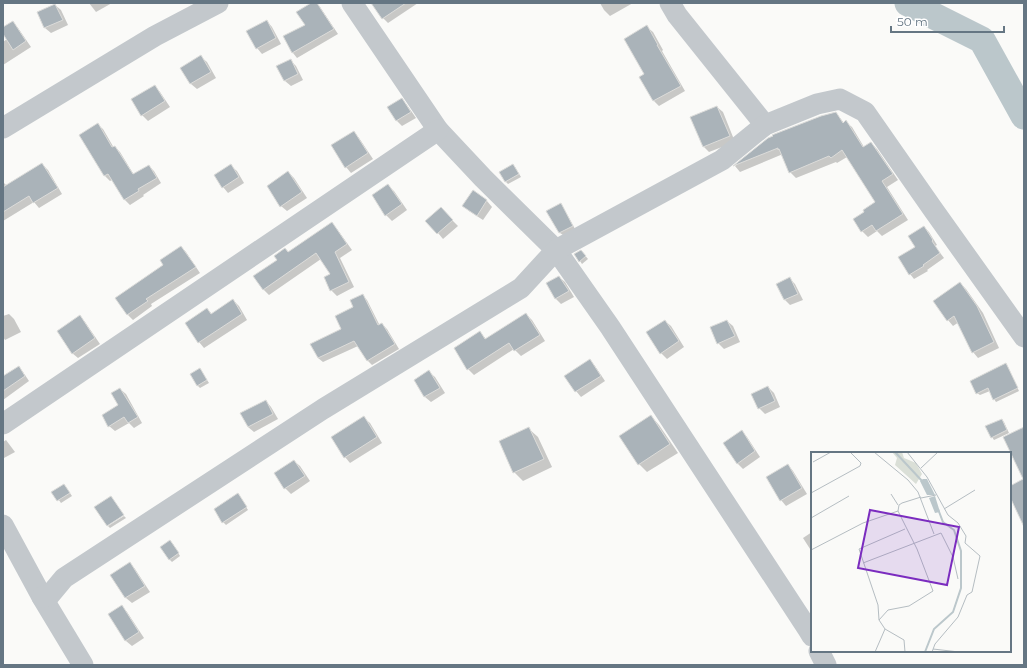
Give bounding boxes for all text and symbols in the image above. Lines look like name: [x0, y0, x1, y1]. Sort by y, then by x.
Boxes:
scale bar: [891, 8, 1004, 34]
text: 50 m: [897, 14, 928, 29]
inset map: [811, 452, 1011, 652]

